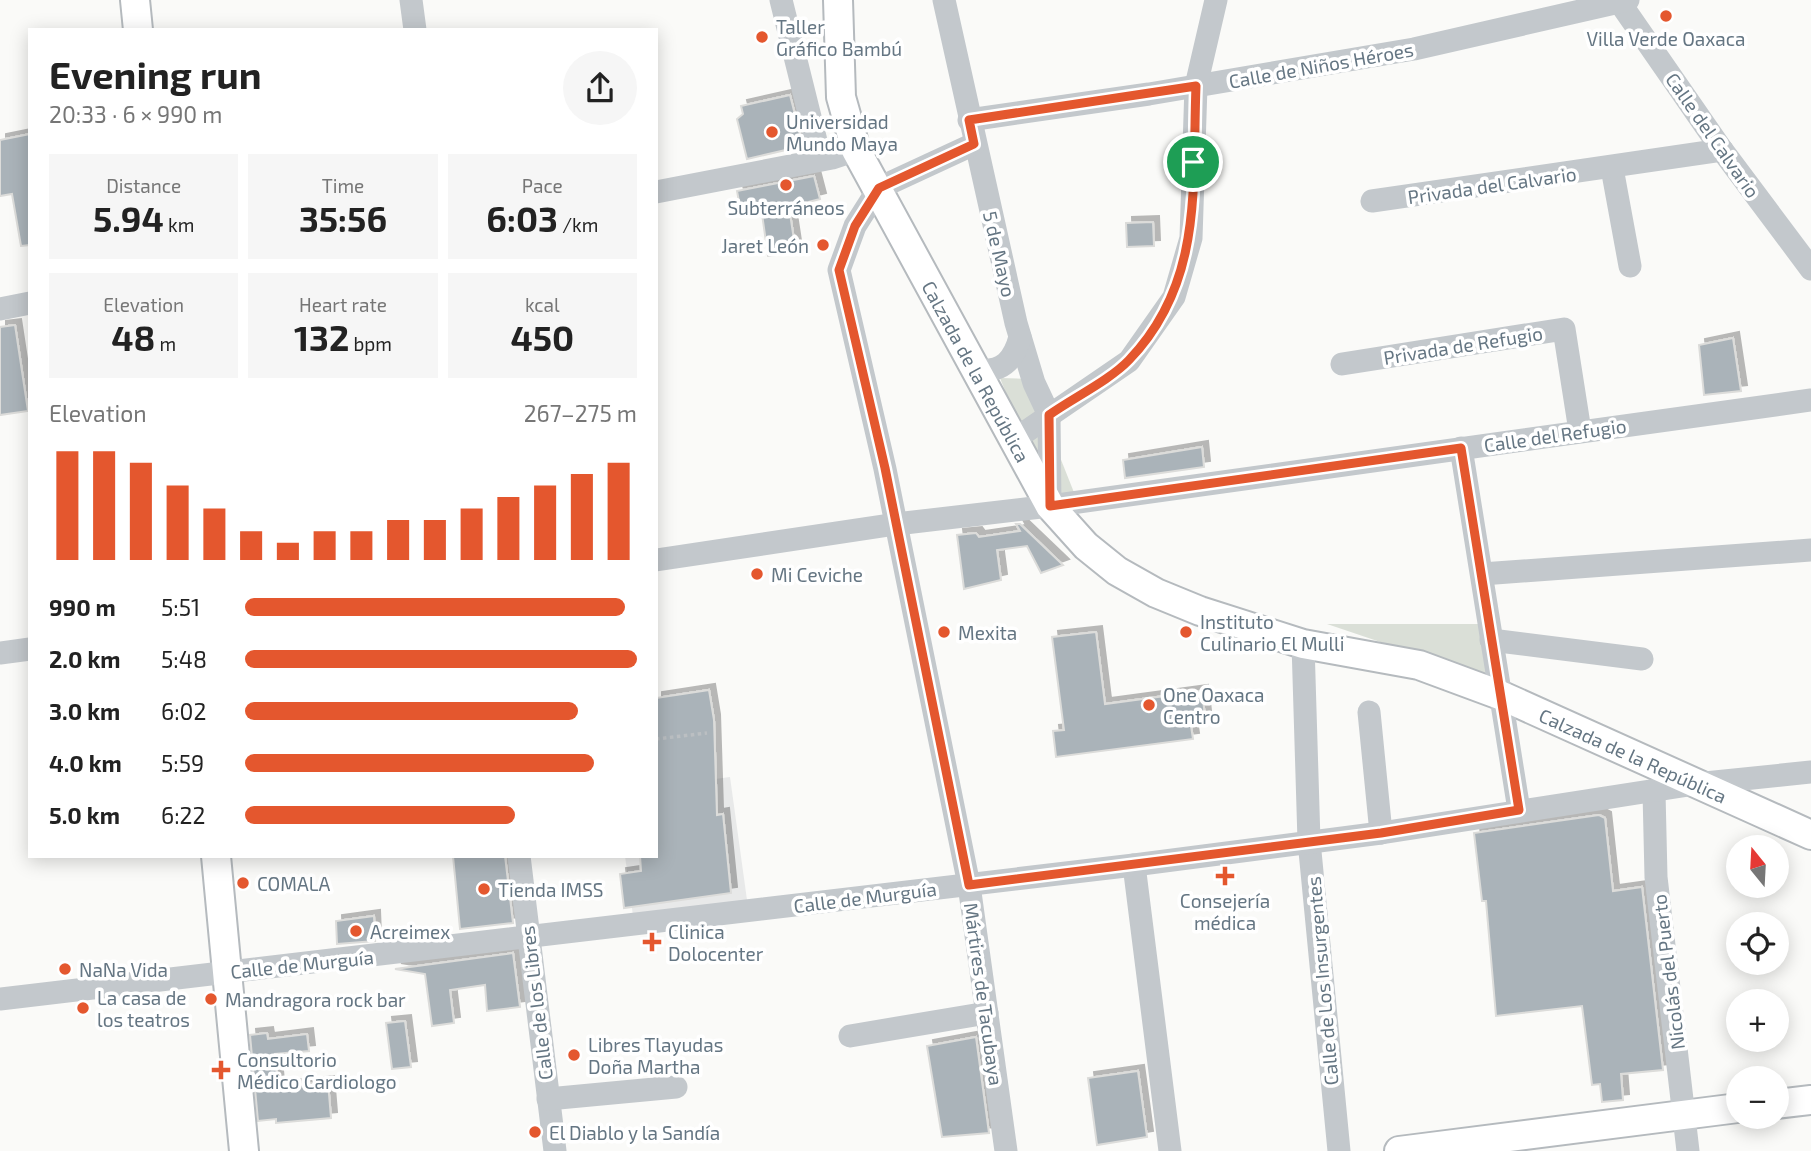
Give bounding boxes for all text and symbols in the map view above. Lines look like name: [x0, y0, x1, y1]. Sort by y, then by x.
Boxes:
marker: Villa Verde Oaxaca: [1658, 8, 1674, 24]
place label: Taller Gráfico Bambú: [776, 15, 902, 60]
place label: Villa Verde Oaxaca: [1587, 27, 1745, 50]
marker: Taller Gráfico Bambú: [754, 29, 770, 45]
street label: Calle de Niños Héroes: [1227, 37, 1415, 93]
text: Evening run: [49, 51, 262, 97]
button: share: [563, 51, 637, 125]
street label: Calle del Calvario: [1661, 68, 1765, 202]
text: 20:33 · 6 × 990 m: [49, 100, 223, 128]
place label: Universidad Mundo Maya: [786, 110, 898, 155]
marker: Universidad Mundo Maya: [764, 124, 780, 140]
pin: [1163, 132, 1223, 192]
icon: arrive: [1174, 143, 1212, 181]
street label: Privada del Calvario: [1406, 162, 1578, 208]
text: Distance: [106, 174, 181, 197]
text: Time: [322, 174, 364, 197]
text: Pace: [522, 174, 563, 197]
marker: Subterráneos: [778, 177, 794, 193]
place label: Subterráneos: [727, 196, 845, 219]
text: 5.94: [93, 197, 164, 239]
text: 35:56: [299, 197, 387, 239]
text: 6:03: [486, 197, 558, 239]
street label: 5 de Mayo: [979, 209, 1021, 299]
text: km: [164, 213, 194, 236]
text: /km: [558, 213, 598, 236]
place label: Jaret León: [721, 234, 809, 257]
marker: Jaret León: [815, 237, 831, 253]
street label: Calzada de la República: [918, 277, 1035, 466]
text: Elevation: [103, 293, 184, 316]
text: Heart rate: [299, 293, 387, 316]
text: kcal: [525, 293, 560, 316]
text: 48: [111, 316, 155, 358]
text: 132: [294, 316, 349, 358]
text: 450: [510, 316, 574, 358]
street label: Privada de Refugio: [1382, 321, 1544, 369]
text: m: [155, 332, 176, 355]
text: bpm: [349, 332, 392, 355]
text: Elevation: [49, 399, 147, 427]
text: 267–275 m: [524, 399, 637, 427]
street label: Calle del Refugio: [1482, 414, 1628, 456]
place label: Mi Ceviche: [771, 563, 863, 586]
marker: Mi Ceviche: [749, 566, 765, 582]
text: 990 m: [49, 593, 116, 621]
text: 5:51: [161, 593, 200, 621]
place label: Instituto Culinario El Mulli: [1200, 610, 1344, 655]
place label: Mexita: [958, 621, 1017, 644]
marker: Mexita: [936, 624, 952, 640]
marker: Instituto Culinario El Mulli: [1178, 624, 1194, 640]
text: 2.0 km: [49, 645, 121, 673]
text: 5:48: [161, 645, 207, 673]
place label: One Oaxaca Centro: [1163, 683, 1264, 728]
text: 3.0 km: [49, 697, 120, 725]
text: 6:02: [161, 697, 206, 725]
marker: One Oaxaca Centro: [1141, 697, 1157, 713]
street label: Calzada de la República: [1536, 703, 1730, 807]
text: 4.0 km: [49, 749, 122, 777]
text: 5:59: [161, 749, 204, 777]
text: 5.0 km: [49, 801, 120, 829]
text: 6:22: [161, 801, 205, 829]
north arrow: [1726, 835, 1788, 898]
map controls: [1726, 835, 1789, 1129]
marker: Consejería médica: [1215, 866, 1235, 886]
place label: COMALA: [257, 872, 331, 895]
marker: COMALA: [235, 875, 251, 891]
street label: Calle de Los Insurgentes: [1301, 876, 1343, 1086]
street label: Calle de Murguía: [792, 877, 938, 917]
place label: Tienda IMSS: [498, 878, 604, 901]
marker: Tienda IMSS: [476, 881, 492, 897]
place label: Consejería médica: [1180, 889, 1270, 934]
street label: Nicolás del Puerto: [1647, 893, 1689, 1051]
street label: Mártires de Tacubaya: [960, 901, 1008, 1087]
button: locate: [1726, 912, 1789, 975]
place label: Acreimex: [370, 920, 450, 943]
place label: Clinica Dolocenter: [668, 920, 764, 965]
marker: Acreimex: [348, 923, 364, 939]
street label: Calle de los Libres: [515, 925, 557, 1081]
marker: Clinica Dolocenter: [642, 932, 662, 952]
street label: Calle de Murguía: [229, 945, 375, 983]
place label: NaNa Vida: [79, 958, 168, 981]
marker: NaNa Vida: [57, 961, 73, 977]
place label: La casa de los teatros: [97, 986, 190, 1031]
place label: Mandragora rock bar: [225, 988, 406, 1011]
button: +: [1726, 989, 1789, 1052]
marker: Mandragora rock bar: [203, 991, 219, 1007]
marker: La casa de los teatros: [75, 1000, 91, 1016]
place label: Libres Tlayudas Doña Martha: [588, 1033, 723, 1078]
marker: Libres Tlayudas Doña Martha: [566, 1047, 582, 1063]
place label: Consultorio Médico Cardiologo: [237, 1048, 396, 1093]
marker: Consultorio Médico Cardiologo: [211, 1060, 231, 1080]
button: −: [1726, 1066, 1789, 1129]
place label: El Diablo y la Sandía: [549, 1121, 720, 1144]
marker: El Diablo y la Sandía: [527, 1124, 543, 1140]

